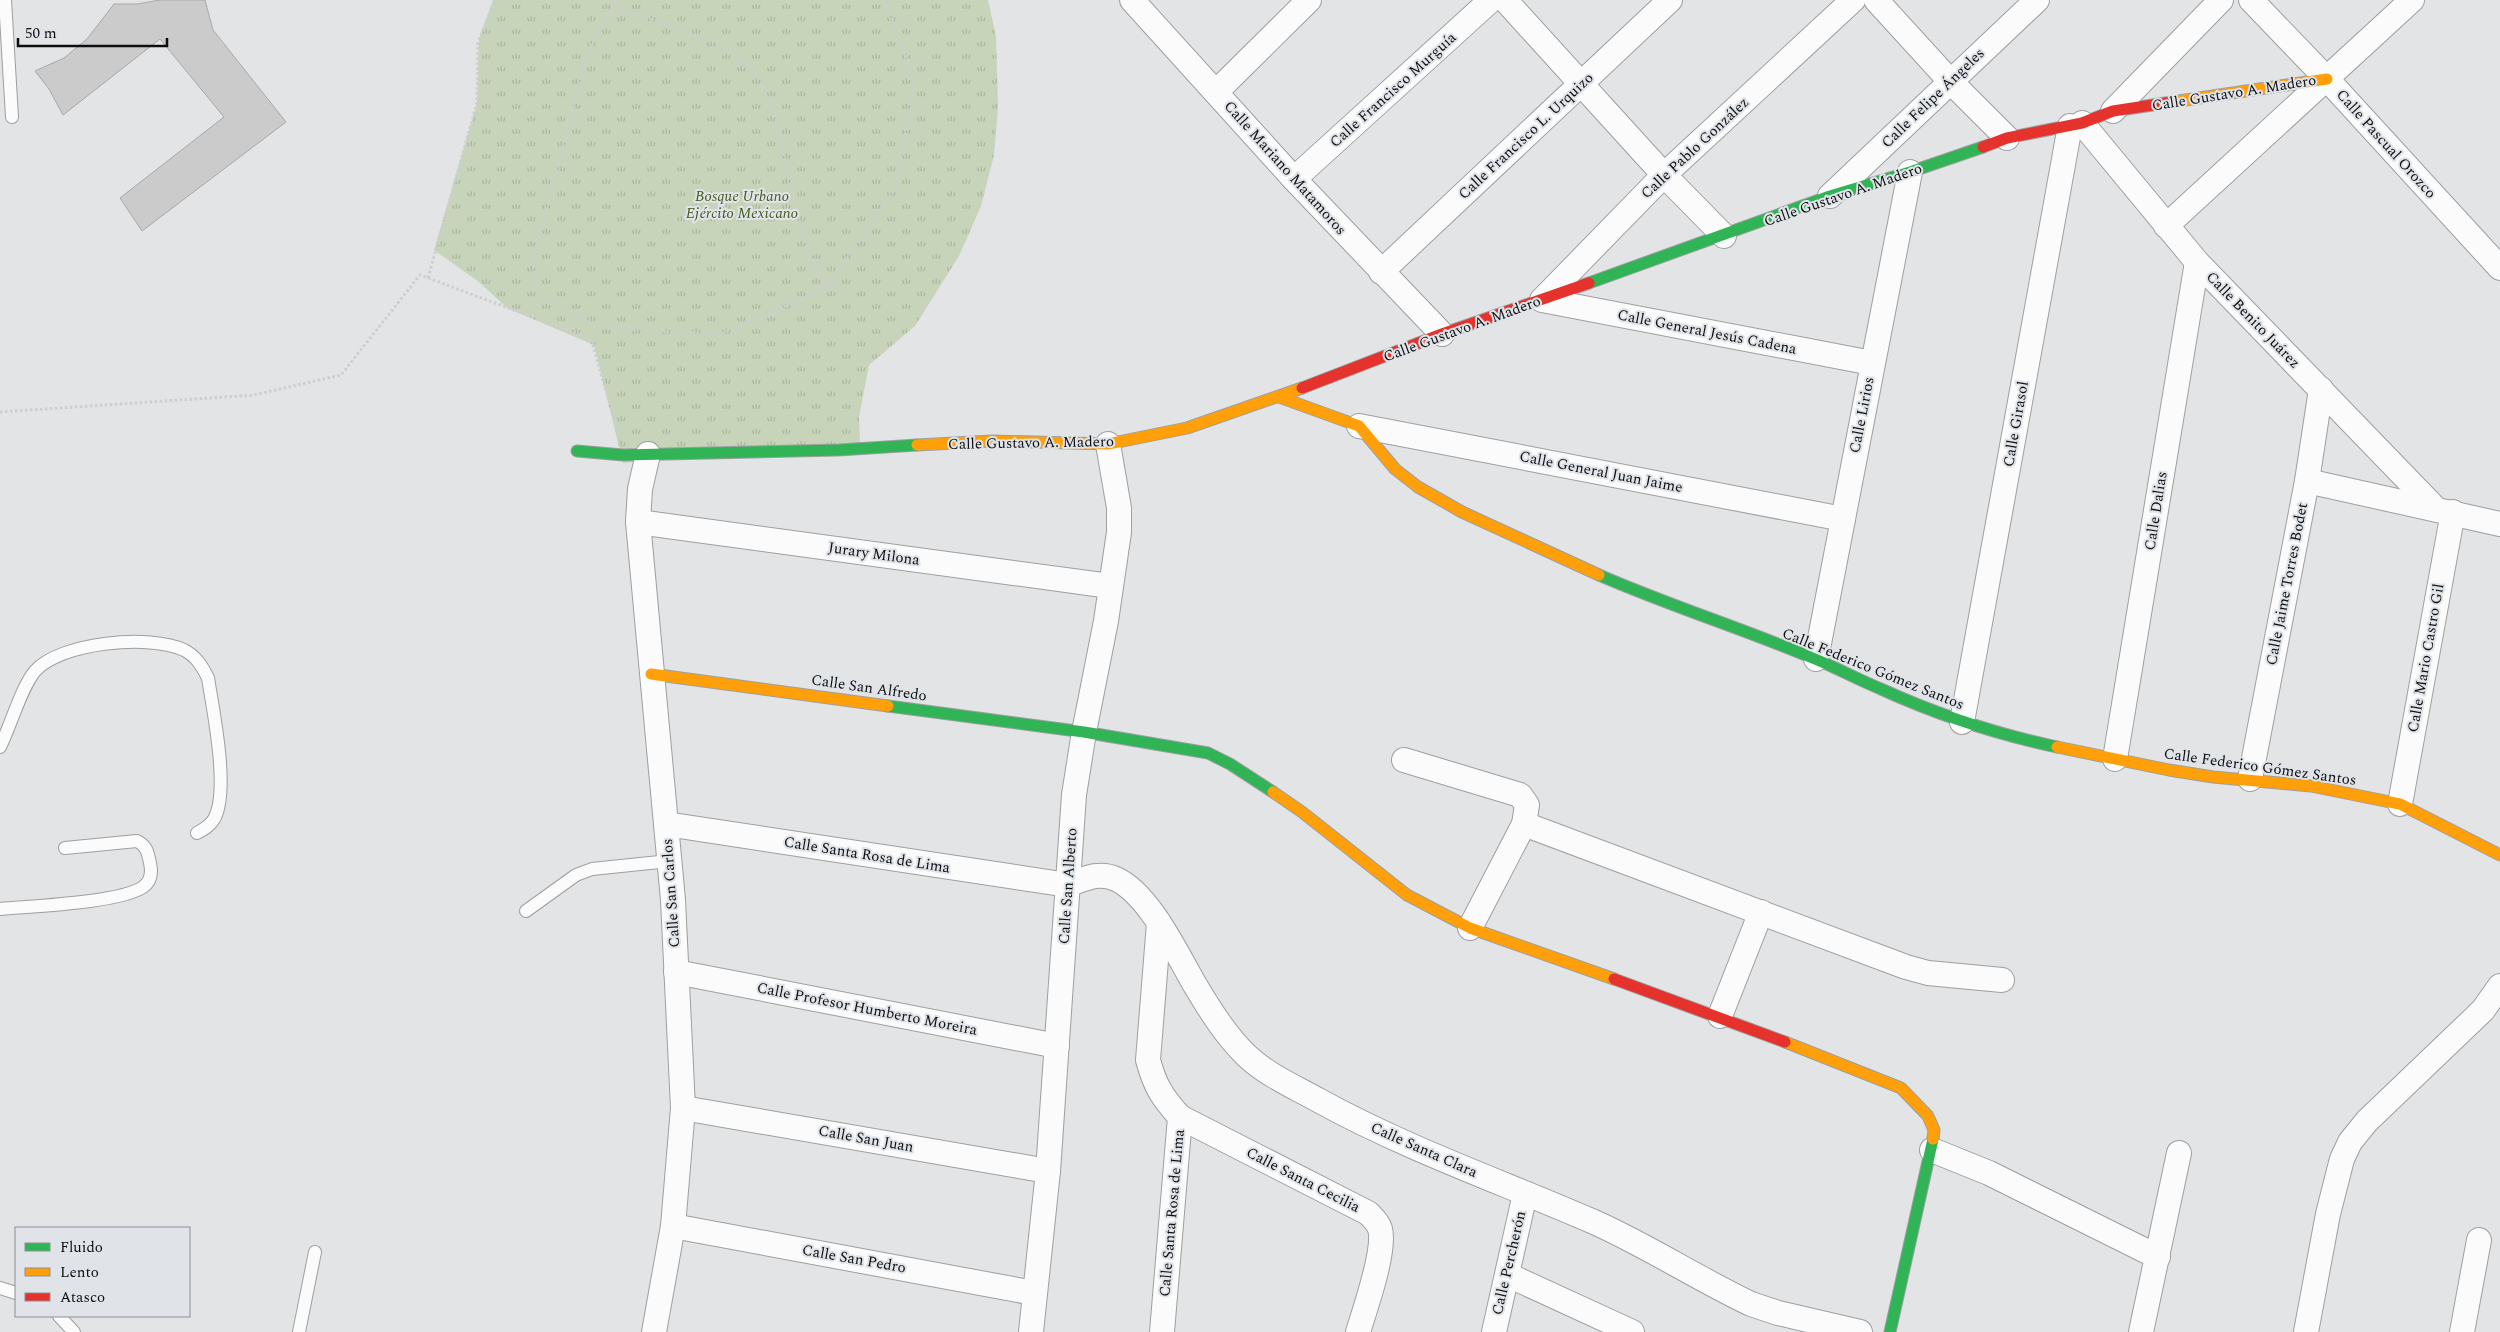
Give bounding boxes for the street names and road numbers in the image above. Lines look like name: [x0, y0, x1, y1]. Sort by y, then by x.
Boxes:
street label: Calle Francisco Murguía: [1324, 26, 1462, 153]
street label: Calle Felipe Ángeles: [1876, 42, 1990, 154]
street label: Calle Francisco L. Urquizo: [1453, 67, 1599, 205]
street label: Calle Gustavo A. Madero: [2150, 69, 2318, 117]
street label: Calle Pascual Orozco: [2330, 84, 2442, 204]
street label: Calle Pablo González: [1636, 92, 1754, 204]
street label: Calle Mariano Matamoros: [1218, 96, 1352, 240]
street label: Calle Gustavo A. Madero: [1761, 157, 1925, 233]
street label: Calle Benito Juárez: [2200, 266, 2306, 374]
street label: Calle Gustavo A. Madero: [1380, 290, 1544, 368]
street label: Calle General Jesús Cadena: [1615, 303, 1799, 361]
street label: Calle Lirios: [1843, 375, 1881, 455]
street label: Calle Girasol: [1997, 379, 2035, 469]
street label: Calle Gustavo A. Madero: [948, 430, 1114, 456]
street label: Calle General Juan Jaime: [1517, 445, 1685, 499]
street label: Calle Dalias: [2138, 470, 2174, 552]
street label: Calle Jaime Torres Bodet: [2260, 501, 2314, 667]
street label: Jurary Milona: [827, 536, 922, 572]
street label: Calle Mario Castro Gil: [2402, 582, 2450, 734]
street label: Calle Federico Gómez Santos: [1779, 622, 1967, 716]
street label: Calle San Alfredo: [810, 669, 928, 707]
street label: Calle Federico Gómez Santos: [2162, 742, 2358, 792]
street label: Calle San Alberto: [1052, 827, 1084, 945]
street label: Calle Santa Rosa de Lima: [782, 830, 952, 880]
street label: Calle San Carlos: [656, 838, 686, 948]
street label: Calle Profesor Humberto Moreira: [755, 976, 980, 1042]
street label: Calle Santa Clara: [1367, 1116, 1482, 1184]
street label: Calle San Juan: [817, 1119, 916, 1159]
street label: Calle Santa Rosa de Lima: [1153, 1128, 1191, 1298]
street label: Calle Santa Cecilia: [1242, 1141, 1365, 1219]
street label: Calle Percherón: [1486, 1208, 1532, 1317]
street label: Calle San Pedro: [800, 1239, 908, 1279]

